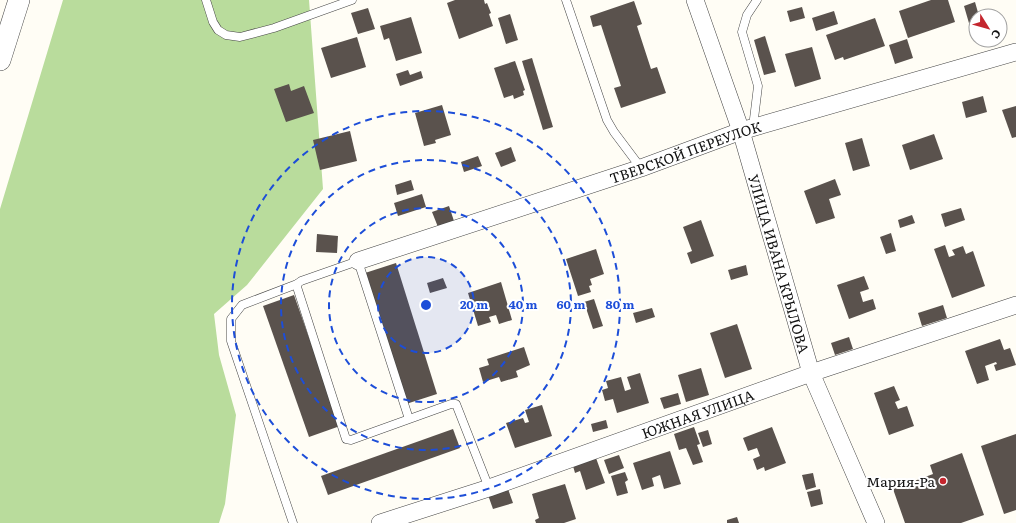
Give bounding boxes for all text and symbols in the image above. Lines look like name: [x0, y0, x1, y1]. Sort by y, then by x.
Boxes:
north arrow: [968, 8, 1008, 48]
text: С: [988, 27, 1006, 43]
street label: ТВЕРСКОЙ ПЕРЕУЛОК: [607, 116, 764, 188]
street label: УЛИЦА ИВАНА КРЫЛОВА: [744, 172, 815, 356]
text: 20 m: [460, 295, 488, 313]
text: 40 m: [509, 295, 538, 313]
text: 60 m: [557, 295, 585, 313]
text: 80 m: [606, 295, 634, 313]
centre of rings: [419, 298, 433, 312]
street label: ЮЖНАЯ УЛИЦА: [639, 384, 757, 443]
place label: Мария-Ра: [866, 471, 935, 491]
marker: Мария-Ра: [938, 476, 948, 486]

